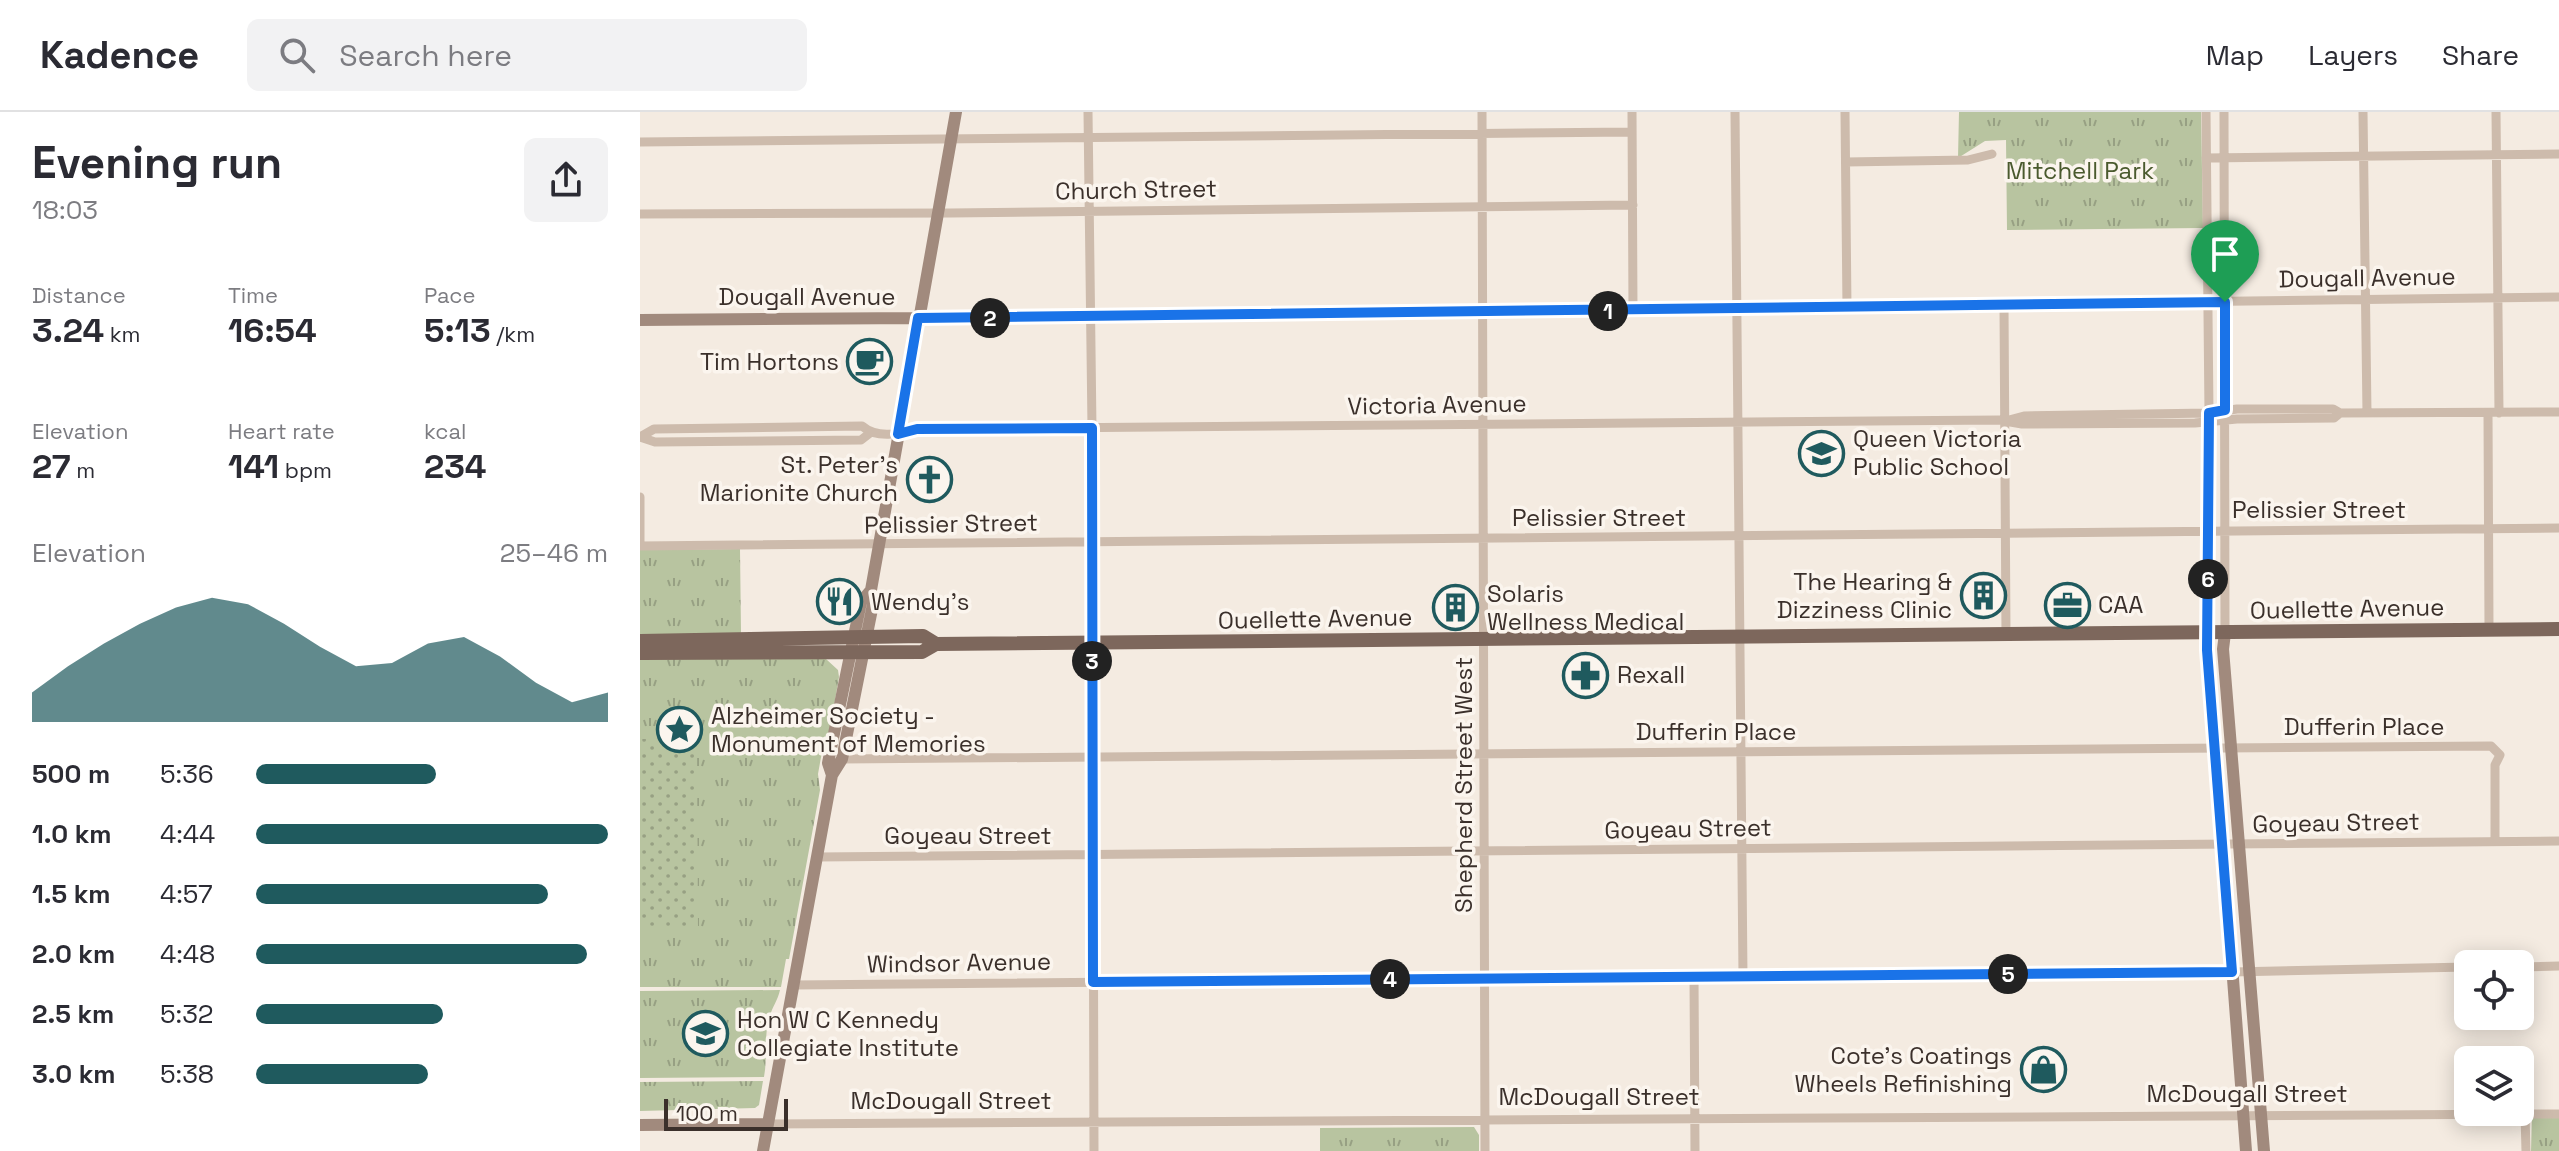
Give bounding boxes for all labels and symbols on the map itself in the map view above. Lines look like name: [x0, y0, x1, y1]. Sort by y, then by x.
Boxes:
park label: Mitchell Park: [2006, 155, 2154, 186]
street label: Church Street: [1055, 173, 1217, 206]
pin: [2191, 220, 2259, 302]
street label: Dougall Avenue: [2278, 260, 2456, 295]
street label: Dougall Avenue: [718, 281, 896, 312]
pin: 1: [1588, 291, 1628, 331]
pin: 2: [970, 298, 1010, 338]
cafe icon: Tim Hortons: [846, 338, 894, 386]
place label: Tim Hortons: [700, 346, 839, 377]
street label: Victoria Avenue: [1347, 387, 1527, 422]
place label: Queen Victoria Public School: [1853, 423, 2022, 482]
school or university icon: Queen Victoria Public School: [1798, 429, 1846, 477]
place label: St. Peter's Marionite Church: [700, 449, 898, 508]
church icon: St. Peter's Marionite Church: [905, 455, 953, 503]
street label: Pelissier Street: [2232, 494, 2406, 525]
street label: Pelissier Street: [1512, 502, 1686, 533]
street label: Pelissier Street: [864, 506, 1038, 541]
pin: 6: [2188, 559, 2228, 599]
place label: The Hearing & Dizziness Clinic: [1777, 566, 1952, 625]
building icon: The Hearing & Dizziness Clinic: [1959, 572, 2007, 620]
restaurant icon: Wendy's: [816, 578, 864, 626]
place label: Solaris Wellness Medical: [1487, 578, 1684, 637]
office icon: CAA: [2043, 581, 2091, 629]
building icon: Solaris Wellness Medical: [1432, 584, 1480, 632]
place label: Wendy's: [871, 586, 969, 617]
place label: CAA: [2098, 589, 2144, 620]
street label: Ouellette Avenue: [2249, 591, 2445, 626]
street label: Ouellette Avenue: [1217, 601, 1413, 636]
pin: 3: [1072, 641, 1112, 681]
pharmacy icon: Rexall: [1562, 651, 1610, 699]
street label: Shepherd Street West: [1448, 657, 1479, 913]
place label: Rexall: [1617, 659, 1685, 690]
place label: Alzheimer Society - Monument of Memories: [711, 700, 986, 759]
place icon: Alzheimer Society - Monument of Memories: [656, 706, 704, 754]
street label: Dufferin Place: [2284, 711, 2444, 742]
street label: Dufferin Place: [1636, 716, 1796, 747]
street label: Goyeau Street: [2252, 806, 2420, 839]
street label: Goyeau Street: [1604, 812, 1772, 845]
street label: Goyeau Street: [884, 820, 1052, 851]
street label: Windsor Avenue: [867, 945, 1051, 980]
pin: 5: [1988, 954, 2028, 994]
pin: 4: [1370, 959, 1410, 999]
place label: Hon W C Kennedy Collegiate Institute: [737, 1004, 959, 1063]
school or university icon: Hon W C Kennedy Collegiate Institute: [682, 1010, 730, 1058]
place label: Cote's Coatings Wheels Refinishing: [1794, 1040, 2012, 1099]
shop icon: Cote's Coatings Wheels Refinishing: [2019, 1046, 2067, 1094]
street label: McDougall Street: [2146, 1078, 2348, 1109]
street label: McDougall Street: [1498, 1081, 1700, 1112]
street label: McDougall Street: [850, 1085, 1052, 1116]
scale bar: [664, 1095, 788, 1131]

